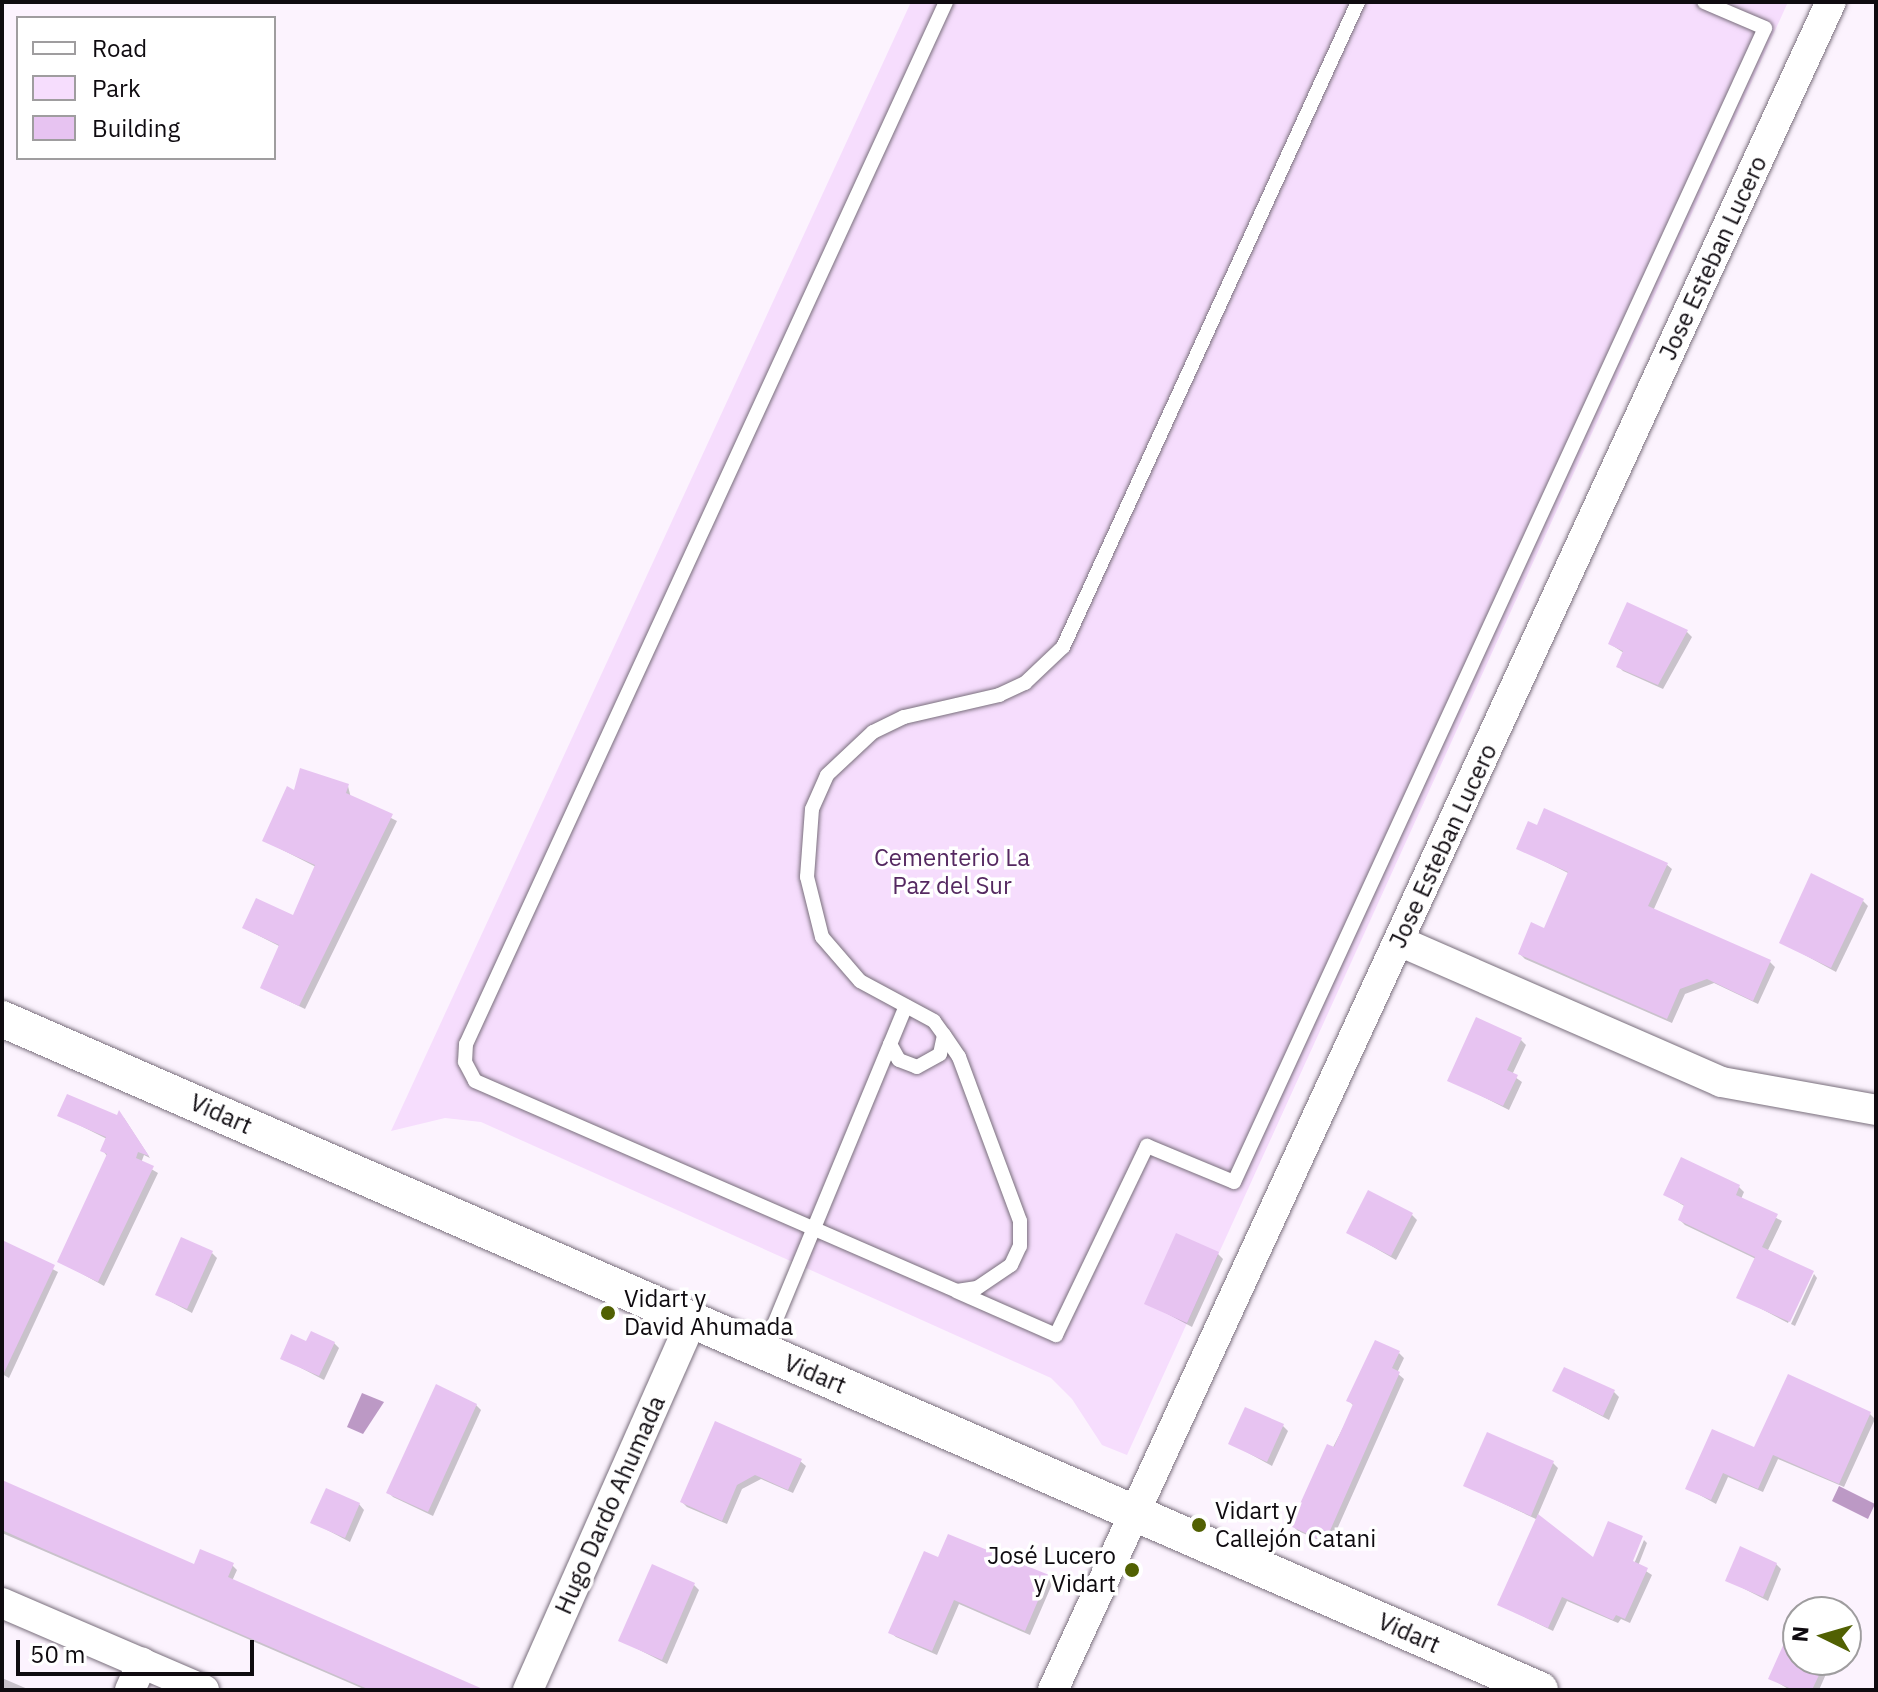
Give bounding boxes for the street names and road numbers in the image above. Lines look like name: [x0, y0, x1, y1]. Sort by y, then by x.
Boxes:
street label: Jose Esteban Lucero: [1653, 151, 1773, 365]
street label: Jose Esteban Lucero: [1383, 739, 1503, 953]
street label: Vidart: [186, 1088, 256, 1140]
street label: Vidart: [780, 1348, 850, 1400]
street label: Hugo Dardo Ahumada: [549, 1391, 671, 1619]
street label: Vidart: [1374, 1607, 1444, 1659]

